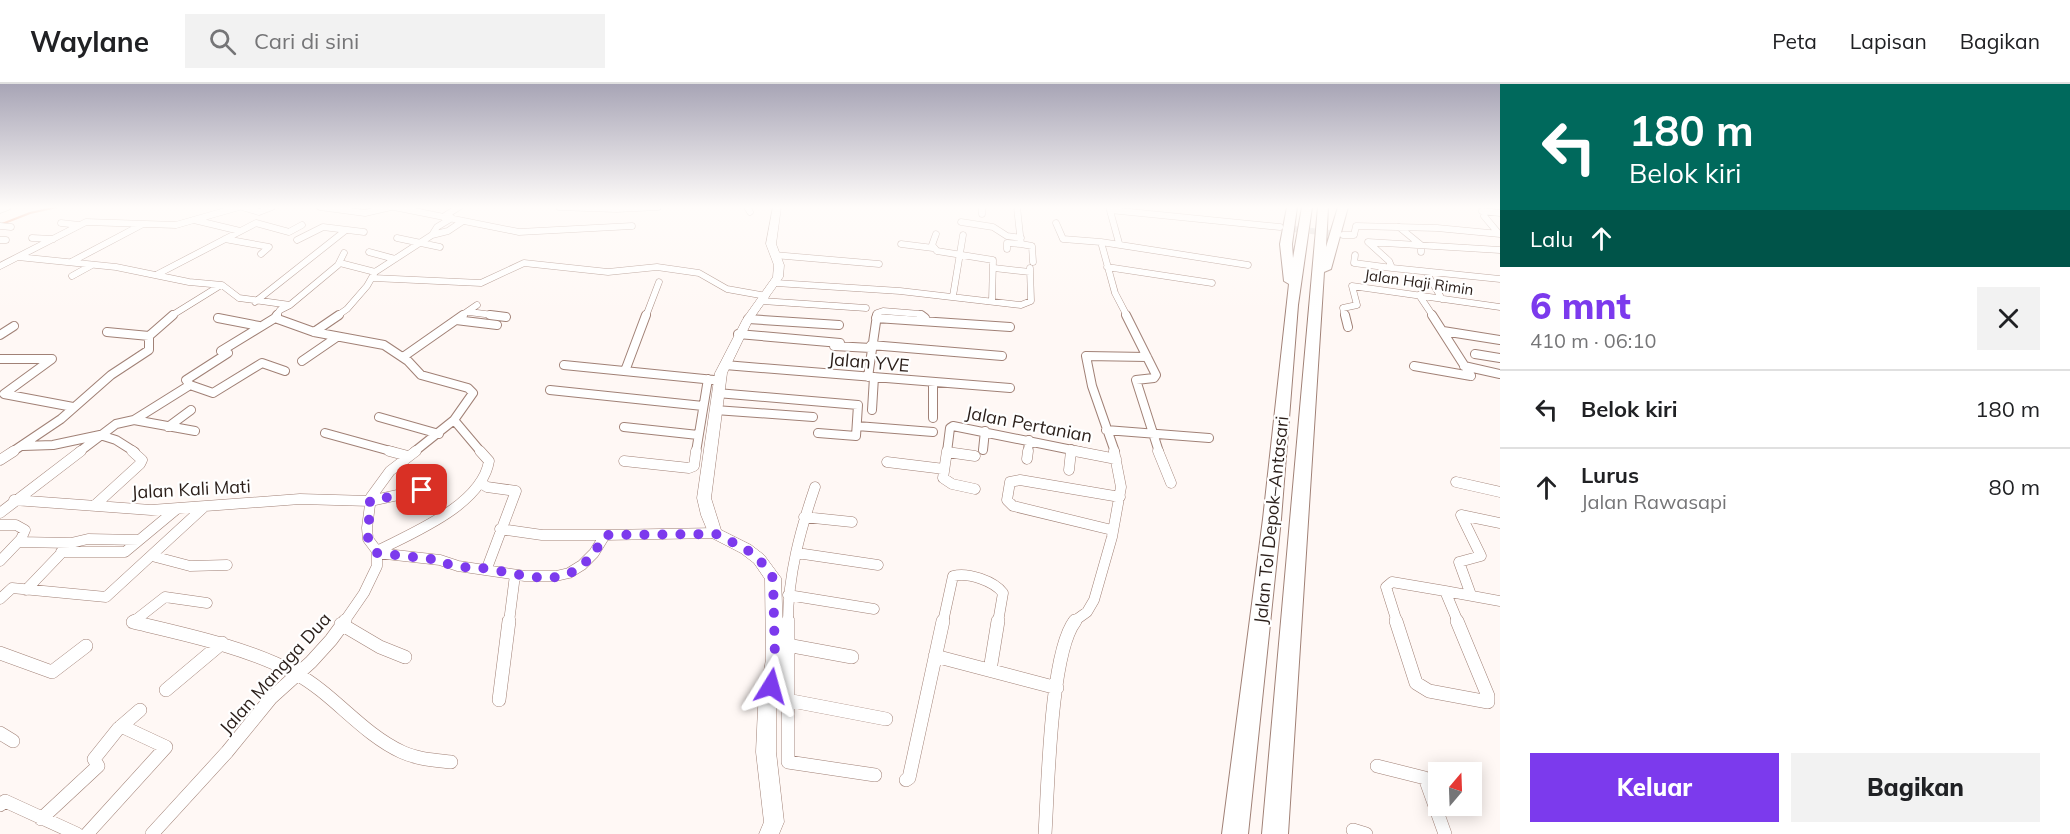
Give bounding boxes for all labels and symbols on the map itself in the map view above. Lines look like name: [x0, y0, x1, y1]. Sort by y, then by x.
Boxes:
street label: Jalan Haji Rimin: [1363, 265, 1475, 299]
street label: Jalan YVE: [828, 347, 910, 377]
street label: Jalan Pertanian: [964, 400, 1094, 448]
street label: Jalan Tol Depok–Antasari: [1249, 415, 1293, 625]
pin: [396, 464, 447, 515]
street label: Jalan Kali Mati: [131, 474, 251, 504]
street label: Jalan Mangga Dua: [214, 607, 336, 739]
position arrow: [739, 654, 803, 718]
north arrow: [1428, 762, 1482, 816]

